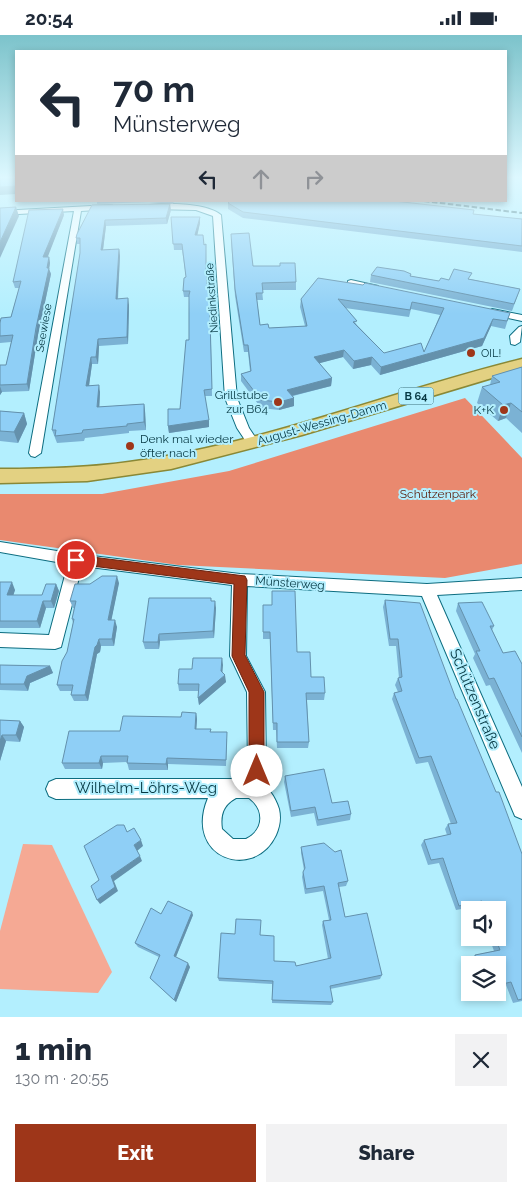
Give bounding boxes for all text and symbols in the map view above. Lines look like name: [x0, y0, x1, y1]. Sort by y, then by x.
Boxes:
text: 20:54: [25, 7, 73, 29]
text: 70 m: [113, 69, 195, 110]
icon: left: [30, 70, 95, 135]
text: Münsterweg: [113, 111, 241, 137]
icon: left: [194, 165, 222, 193]
icon: ahead: [247, 165, 275, 193]
icon: right: [300, 165, 328, 193]
street label: Niedinkstraße: [203, 262, 221, 333]
street label: Seewiese: [33, 302, 55, 353]
marker: OIL!: [465, 347, 477, 359]
place label: OIL!: [481, 347, 501, 360]
road number: B 64: [398, 387, 434, 405]
place label: Grillstube zur B64: [215, 388, 268, 416]
marker: Grillstube zur B64: [272, 396, 284, 408]
street label: August-Wessing-Damm: [256, 398, 388, 448]
place label: K+K: [474, 403, 494, 417]
marker: K+K: [498, 404, 510, 416]
place label: Denk mal wieder öfter nach: [140, 432, 234, 460]
marker: Denk mal wieder öfter nach: [124, 440, 136, 452]
park label: Schützenpark: [400, 487, 477, 501]
pin: [55, 539, 97, 581]
icon: arrive: [62, 546, 90, 574]
street label: Münsterweg: [255, 574, 325, 592]
street label: Schützenstraße: [446, 646, 504, 752]
position arrow: [230, 744, 282, 796]
street label: Wilhelm-Löhrs-Weg: [75, 779, 217, 797]
map controls: [461, 901, 506, 1001]
button: sound: [461, 901, 506, 946]
button: layers: [461, 956, 506, 1001]
text: 1 min: [15, 1032, 92, 1067]
button: close: [455, 1034, 507, 1086]
text: 130 m · 20:55: [15, 1069, 109, 1088]
button: Exit: [15, 1124, 256, 1182]
button: Share: [266, 1124, 507, 1182]

